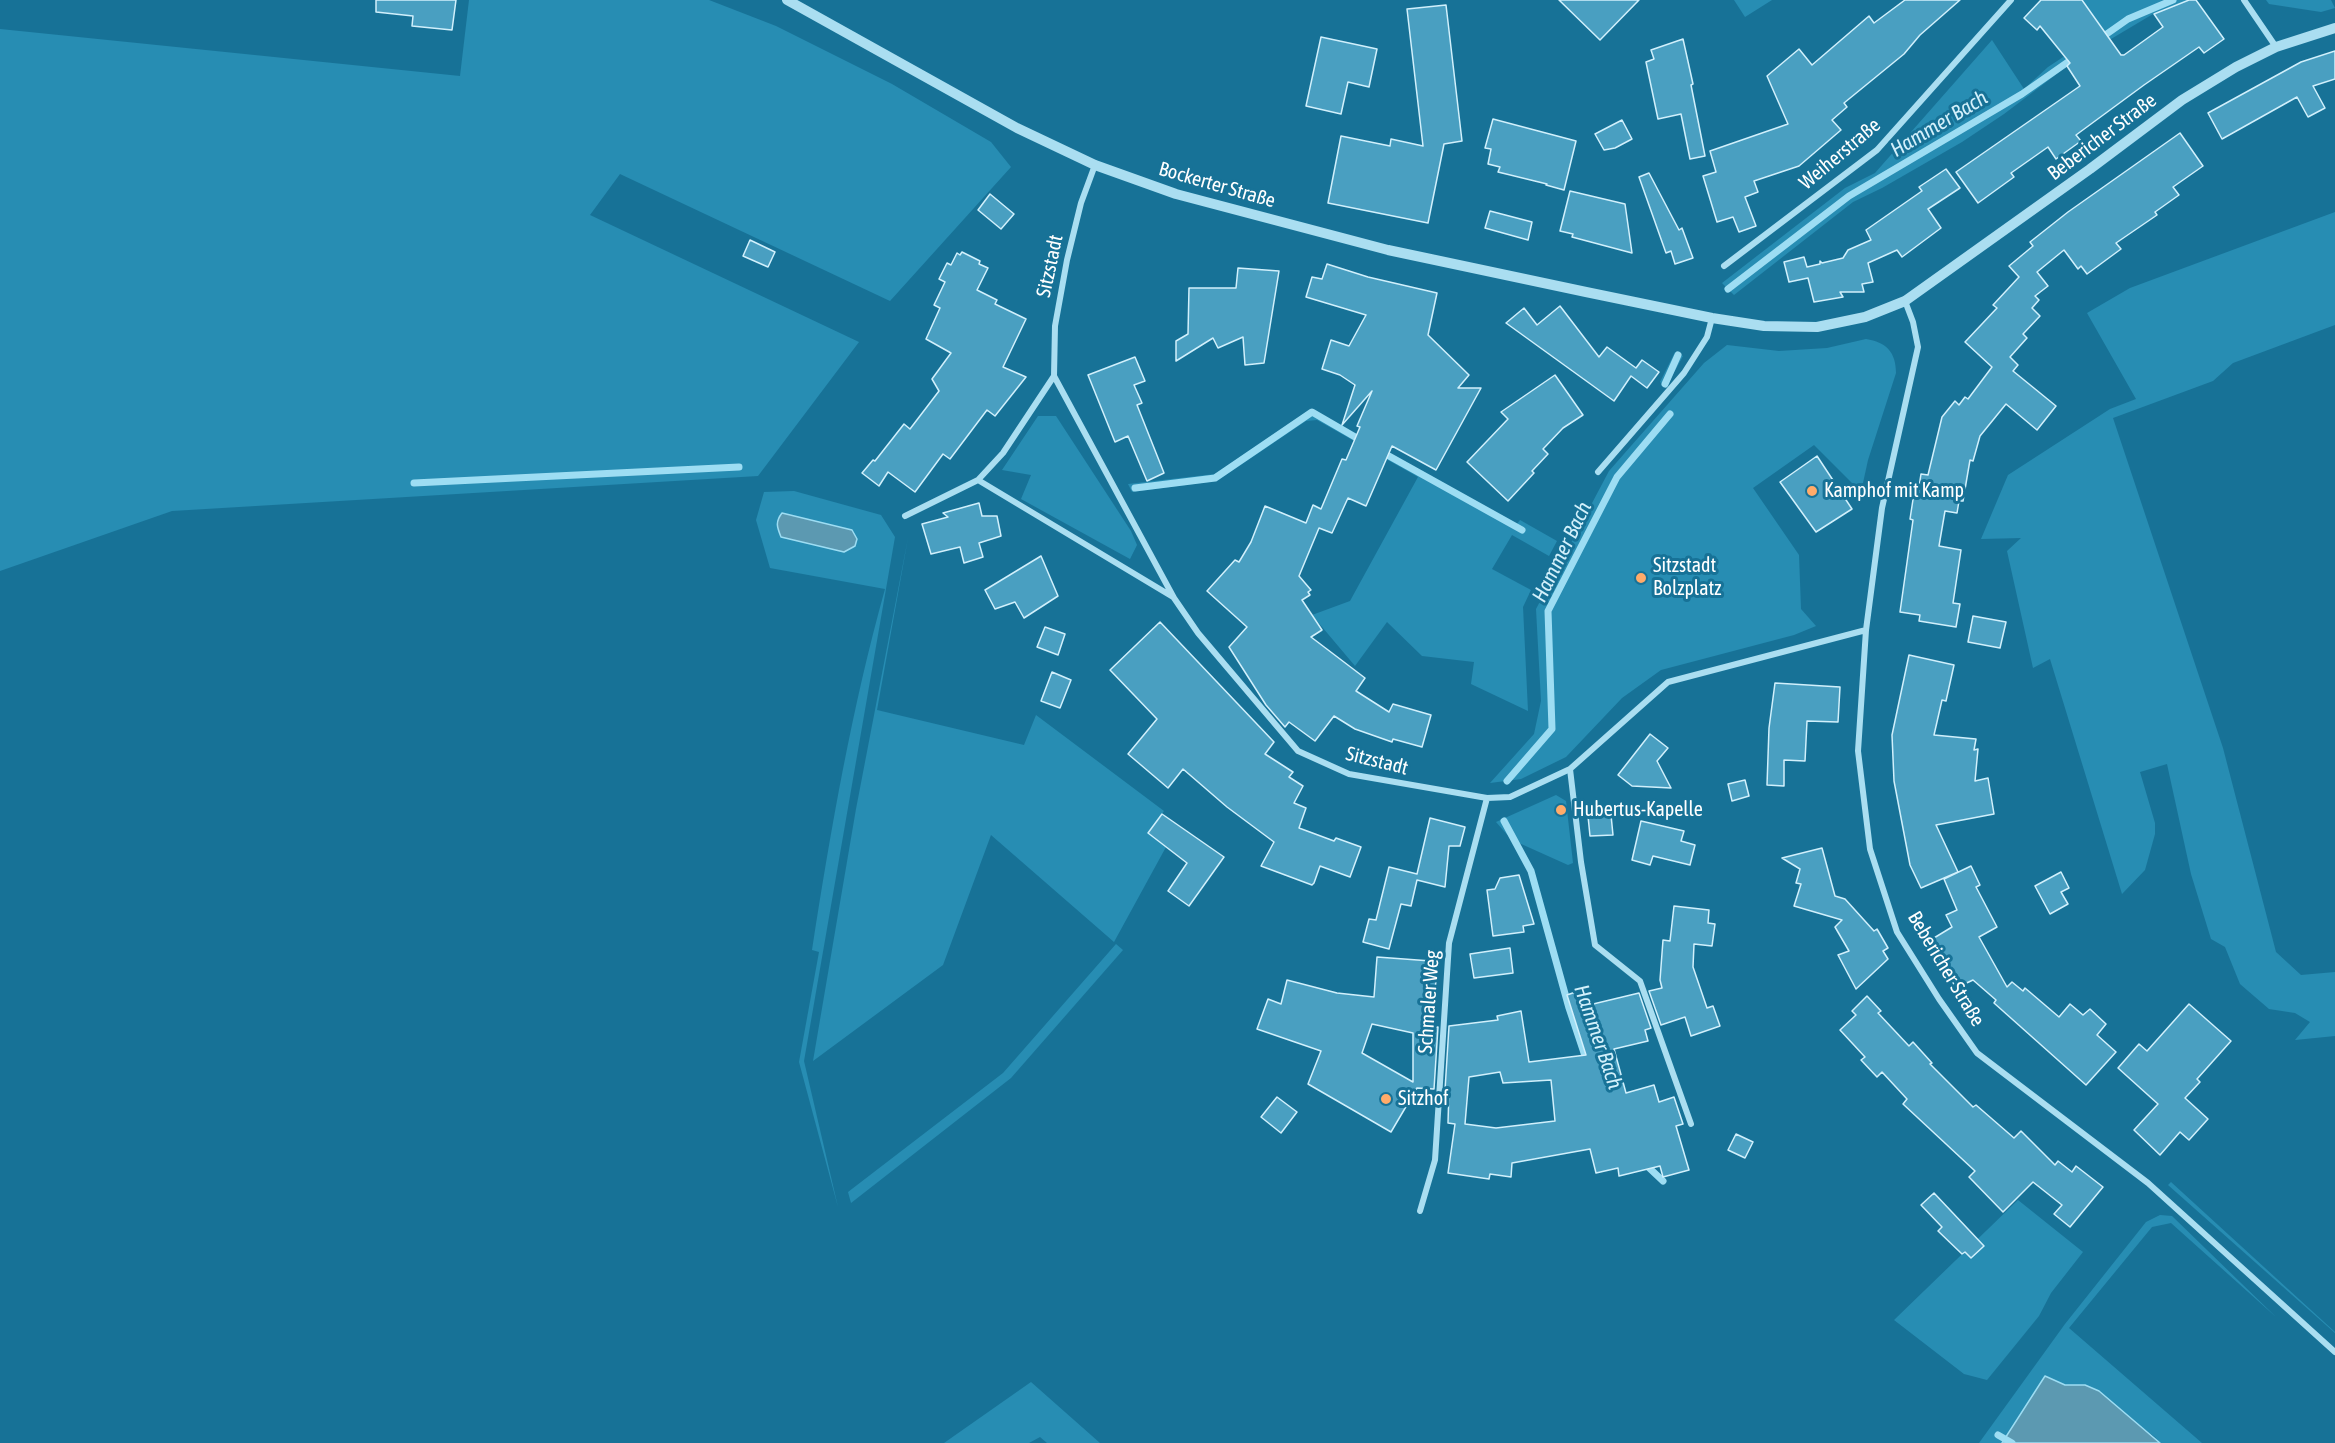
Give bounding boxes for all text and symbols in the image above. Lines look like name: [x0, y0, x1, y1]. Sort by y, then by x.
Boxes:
water label: Hammer Bach: [1886, 85, 1992, 163]
street label: Bebericher Straße: [2043, 88, 2161, 186]
street label: Weiherstraße: [1795, 113, 1885, 195]
street label: Bockerter Straße: [1156, 157, 1278, 213]
street label: Sitzstadt: [1032, 233, 1068, 299]
place label: Kamphof mit Kamp: [1824, 479, 1964, 503]
marker: Kamphof mit Kamp: [1805, 484, 1819, 498]
water label: Hammer Bach: [1527, 498, 1597, 606]
place label: Sitzstadt Bolzplatz: [1653, 554, 1721, 601]
marker: Sitzstadt Bolzplatz: [1634, 571, 1648, 585]
street label: Sitzstadt: [1343, 742, 1411, 780]
place label: Hubertus-Kapelle: [1573, 798, 1703, 822]
marker: Hubertus-Kapelle: [1554, 803, 1568, 817]
street label: Bebericher Straße: [1902, 907, 1990, 1031]
street label: Schmaler Weg: [1413, 949, 1445, 1055]
water label: Hammer Bach: [1568, 982, 1628, 1092]
place label: Sitzhof: [1398, 1087, 1449, 1111]
marker: Sitzhof: [1379, 1092, 1393, 1106]

